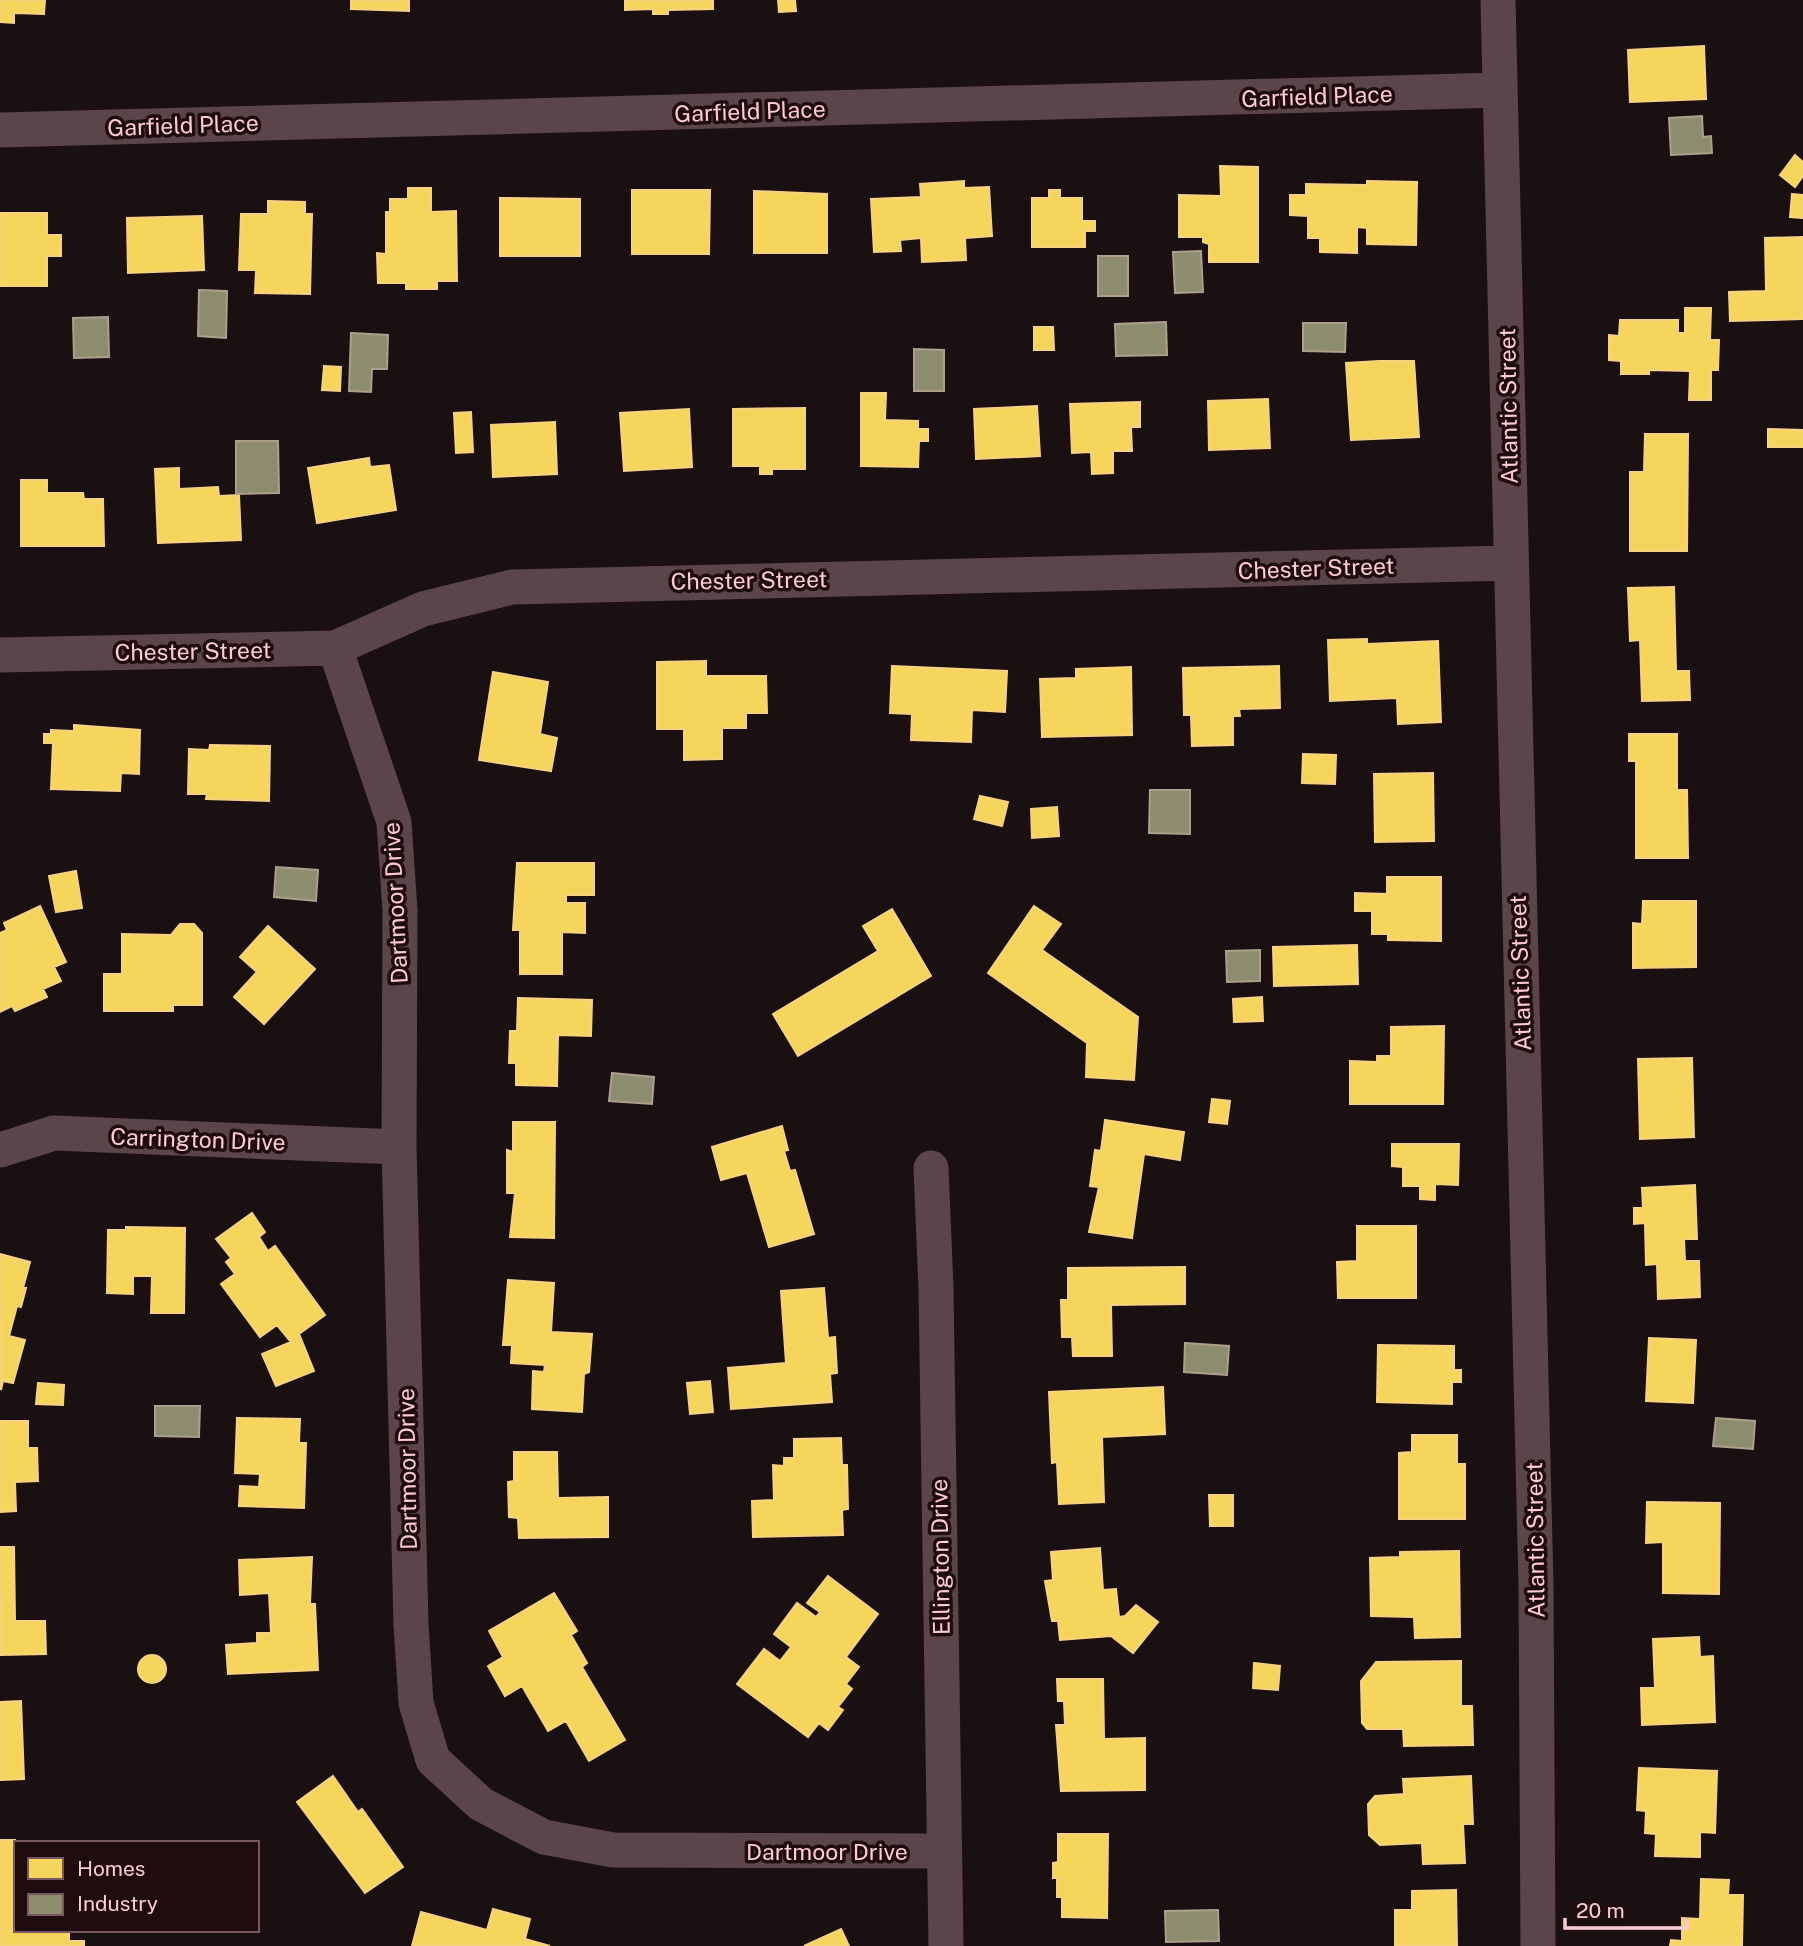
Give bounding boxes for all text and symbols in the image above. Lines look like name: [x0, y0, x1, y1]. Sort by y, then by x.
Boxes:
street label: Garfield Place: [1241, 80, 1393, 112]
street label: Garfield Place: [674, 95, 826, 127]
street label: Garfield Place: [107, 109, 259, 141]
street label: Atlantic Street: [1493, 328, 1523, 484]
street label: Chester Street: [1237, 552, 1395, 584]
street label: Chester Street: [670, 565, 828, 595]
street label: Chester Street: [114, 636, 272, 666]
street label: Dartmoor Drive: [377, 822, 413, 984]
street label: Atlantic Street: [1504, 895, 1536, 1051]
street label: Carrington Drive: [110, 1122, 286, 1156]
street label: Dartmoor Drive: [392, 1388, 422, 1550]
street label: Atlantic Street: [1520, 1462, 1550, 1618]
street label: Ellington Drive: [925, 1479, 955, 1635]
street label: Dartmoor Drive: [746, 1838, 908, 1865]
legend: [14, 1841, 259, 1932]
text: Homes: [77, 1856, 145, 1881]
scale bar: [1565, 1886, 1688, 1930]
text: Industry: [77, 1891, 158, 1916]
text: 20 m: [1576, 1898, 1625, 1923]

